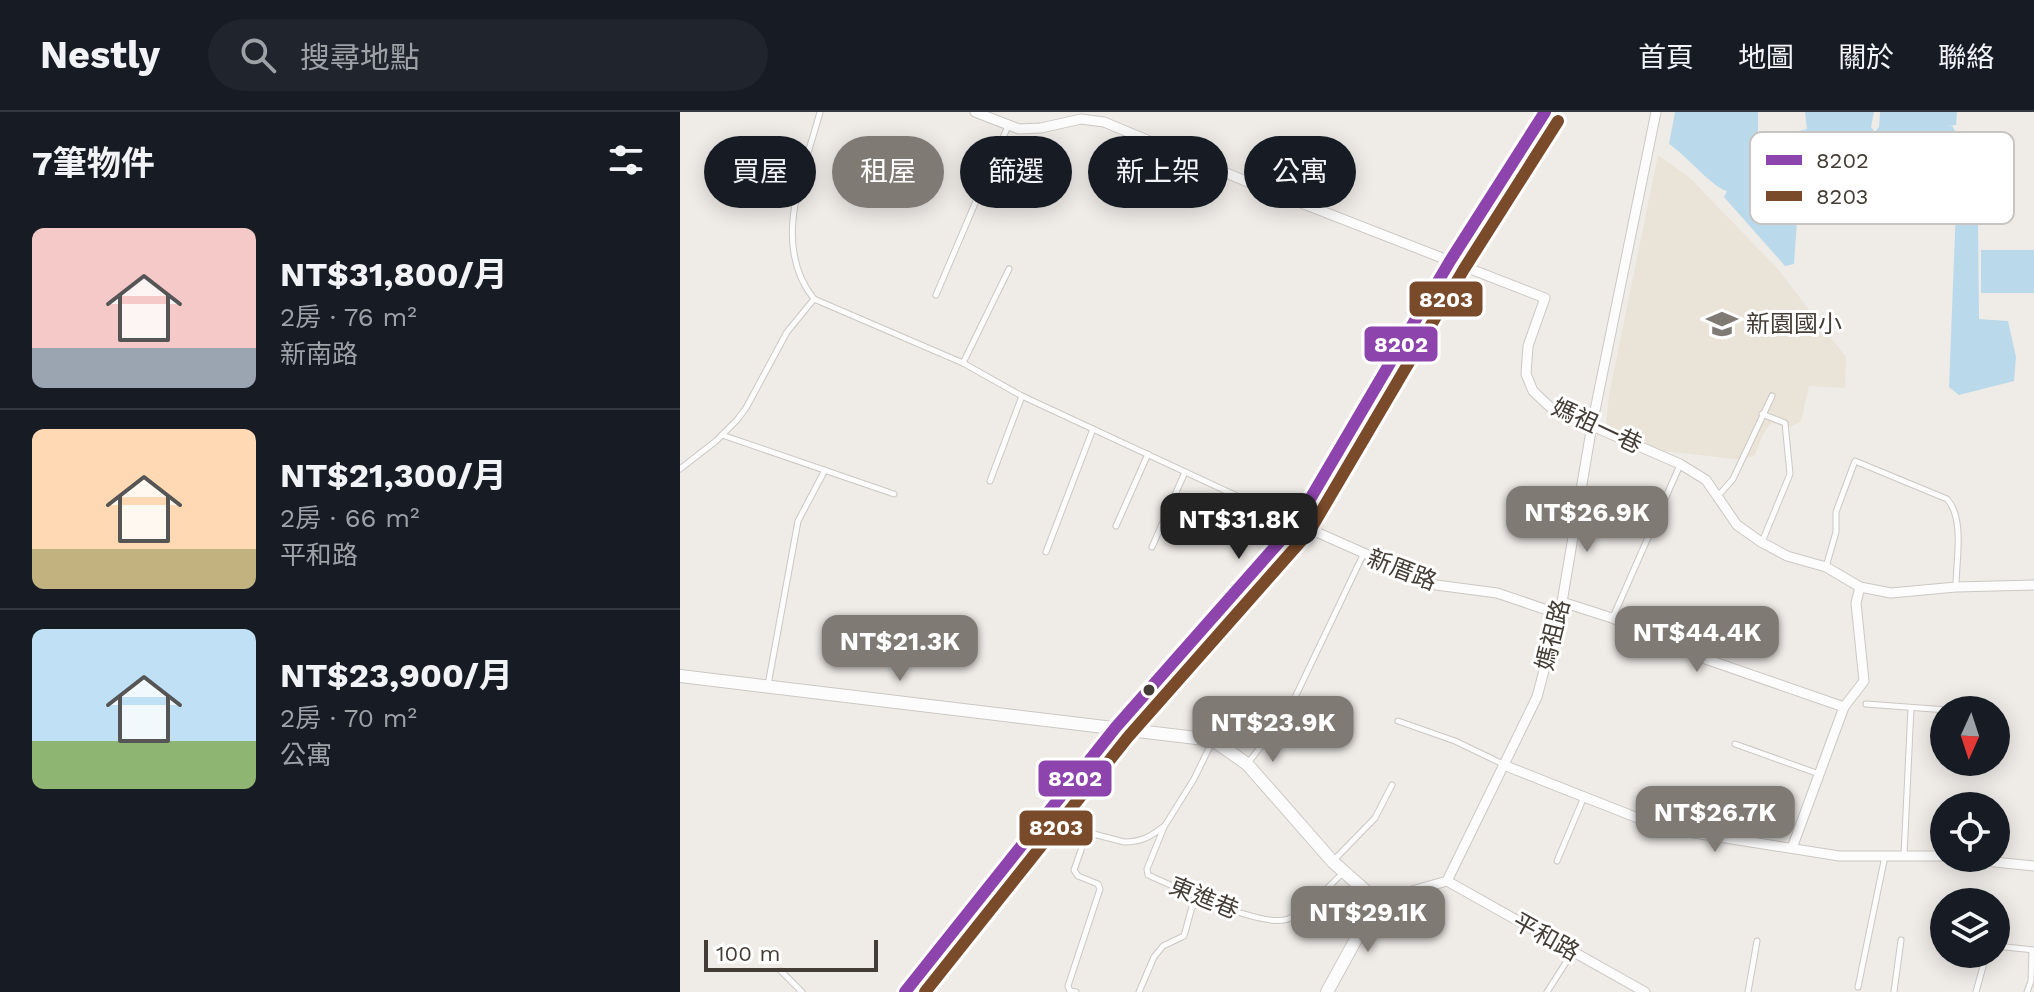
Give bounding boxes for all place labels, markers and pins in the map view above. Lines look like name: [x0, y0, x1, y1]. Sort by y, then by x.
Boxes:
school or university icon: 新園國小: [1705, 307, 1739, 341]
place label: 新園國小: [1746, 310, 1842, 338]
pin: NT$26.9K: [1504, 486, 1670, 554]
pin: NT$31.8K: [1156, 493, 1322, 561]
pin: NT$44.4K: [1614, 606, 1780, 674]
pin: NT$21.3K: [817, 615, 983, 683]
unlabelled marker: [1141, 682, 1157, 698]
pin: NT$23.9K: [1190, 696, 1356, 764]
pin: NT$26.7K: [1632, 786, 1798, 854]
pin: NT$29.1K: [1285, 886, 1451, 954]

